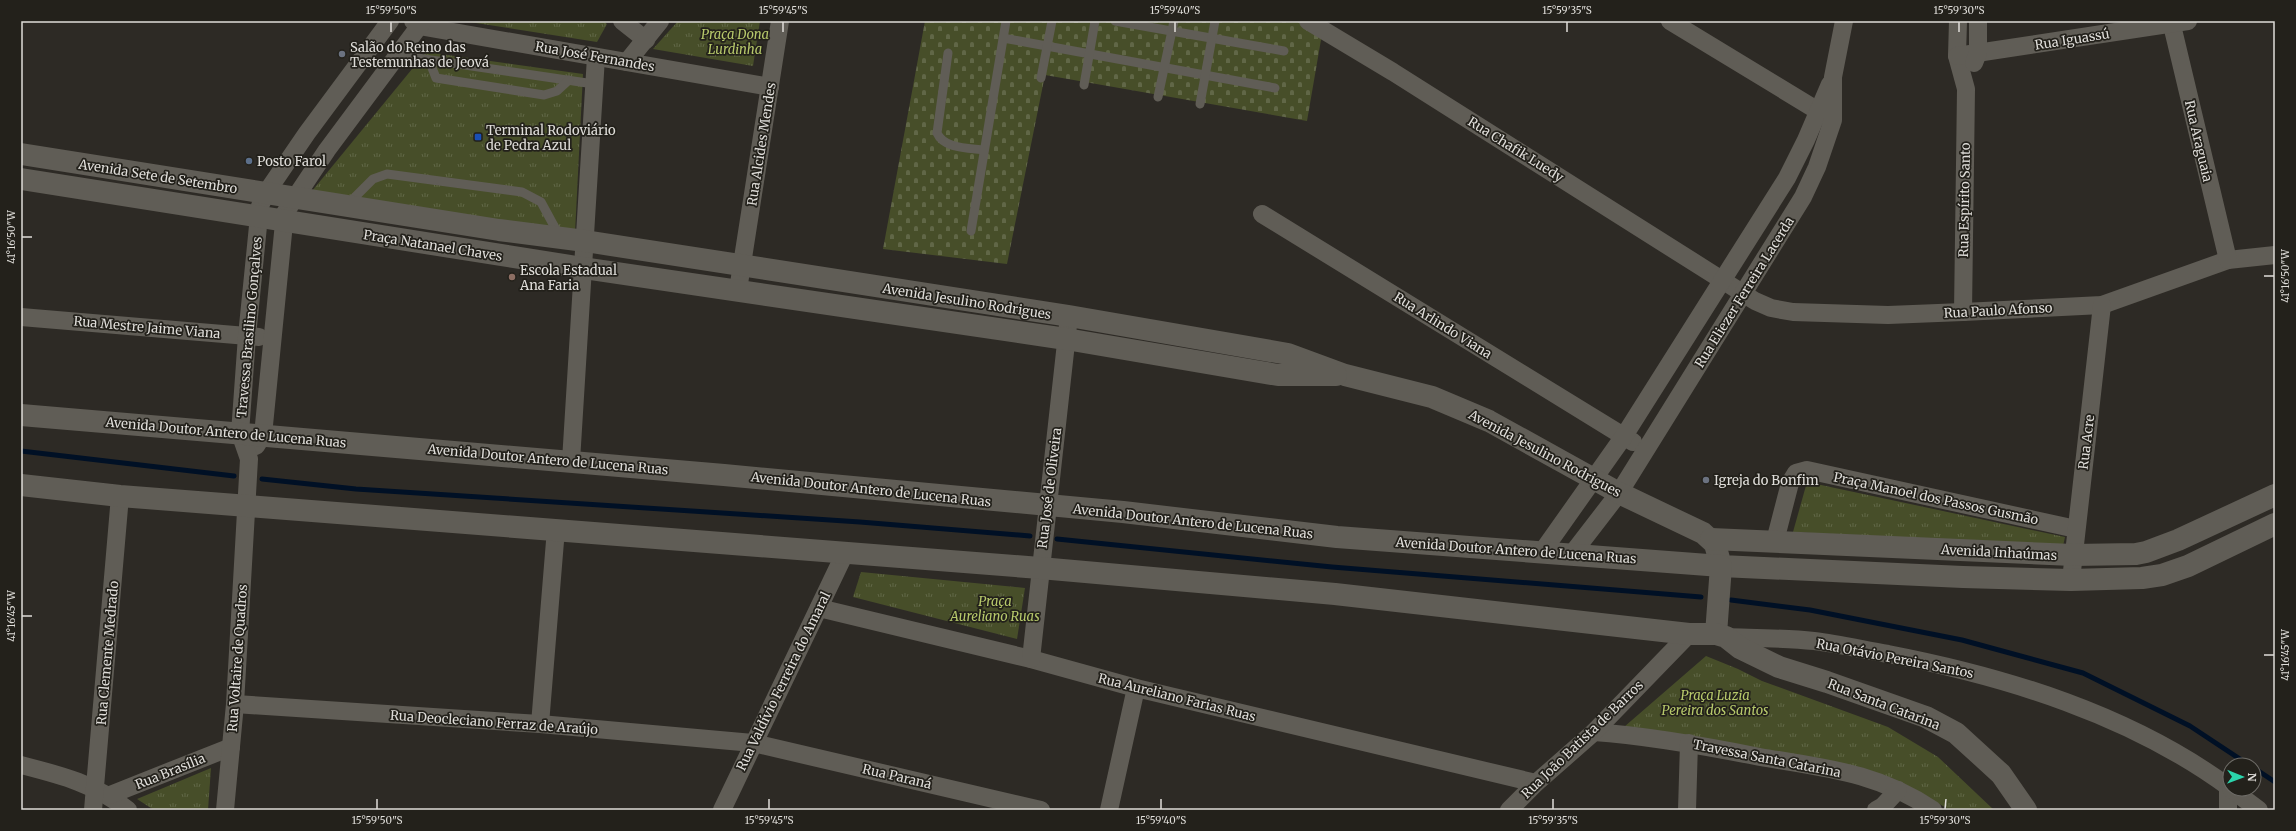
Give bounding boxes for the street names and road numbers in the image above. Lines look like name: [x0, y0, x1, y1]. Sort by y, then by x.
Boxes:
street label: Rua Iguassú: [2033, 25, 2111, 54]
street label: Rua José Fernandes: [534, 38, 656, 75]
street label: Rua Alcides Mendes: [743, 81, 780, 207]
street label: Rua Araguaia: [2181, 99, 2216, 184]
street label: Rua Chafik Luedy: [1465, 113, 1567, 186]
street label: Rua Espírito Santo: [1955, 142, 1974, 258]
street label: Avenida Sete de Setembro: [76, 155, 239, 197]
street label: Rua Eliezer Ferreira Lacerda: [1691, 214, 1798, 371]
street label: Praça Natanael Chaves: [362, 226, 504, 265]
street label: Travessa Brasilino Gonçalves: [233, 236, 266, 418]
street label: Avenida Jesulino Rodrigues: [880, 280, 1052, 323]
street label: Rua Arlindo Viana: [1391, 288, 1495, 362]
street label: Rua Paulo Afonso: [1943, 299, 2053, 322]
street label: Rua Mestre Jaime Viana: [73, 313, 221, 342]
street label: Avenida Jesulino Rodrigues: [1465, 405, 1624, 501]
street label: Avenida Doutor Antero de Lucena Ruas: [104, 413, 347, 451]
street label: Rua Acre: [2075, 413, 2098, 470]
street label: Rua José de Oliveira: [1034, 427, 1065, 549]
street label: Avenida Doutor Antero de Lucena Ruas: [426, 440, 669, 478]
street label: Avenida Doutor Antero de Lucena Ruas: [749, 468, 992, 511]
street label: Praça Manoel dos Passos Gusmão: [1832, 468, 2040, 529]
street label: Avenida Doutor Antero de Lucena Ruas: [1071, 500, 1314, 543]
street label: Avenida Doutor Antero de Lucena Ruas: [1394, 534, 1637, 567]
street label: Avenida Inhaúmas: [1940, 541, 2057, 564]
street label: Rua Clemente Medrado: [93, 580, 122, 726]
street label: Rua Voltaire de Quadros: [224, 584, 251, 732]
street label: Rua Valdívio Ferreira do Amaral: [733, 589, 834, 773]
street label: Rua Otávio Pereira Santos: [1815, 635, 1975, 682]
street label: Rua Aureliano Farias Ruas: [1096, 670, 1258, 725]
street label: Rua Santa Catarina: [1825, 675, 1942, 734]
street label: Rua João Batista de Barros: [1518, 677, 1647, 802]
street label: Rua Deocleciano Ferraz de Araújo: [389, 707, 599, 738]
street label: Travessa Santa Catarina: [1691, 736, 1842, 781]
street label: Rua Brasília: [133, 750, 208, 793]
street label: Rua Paraná: [861, 760, 933, 793]

